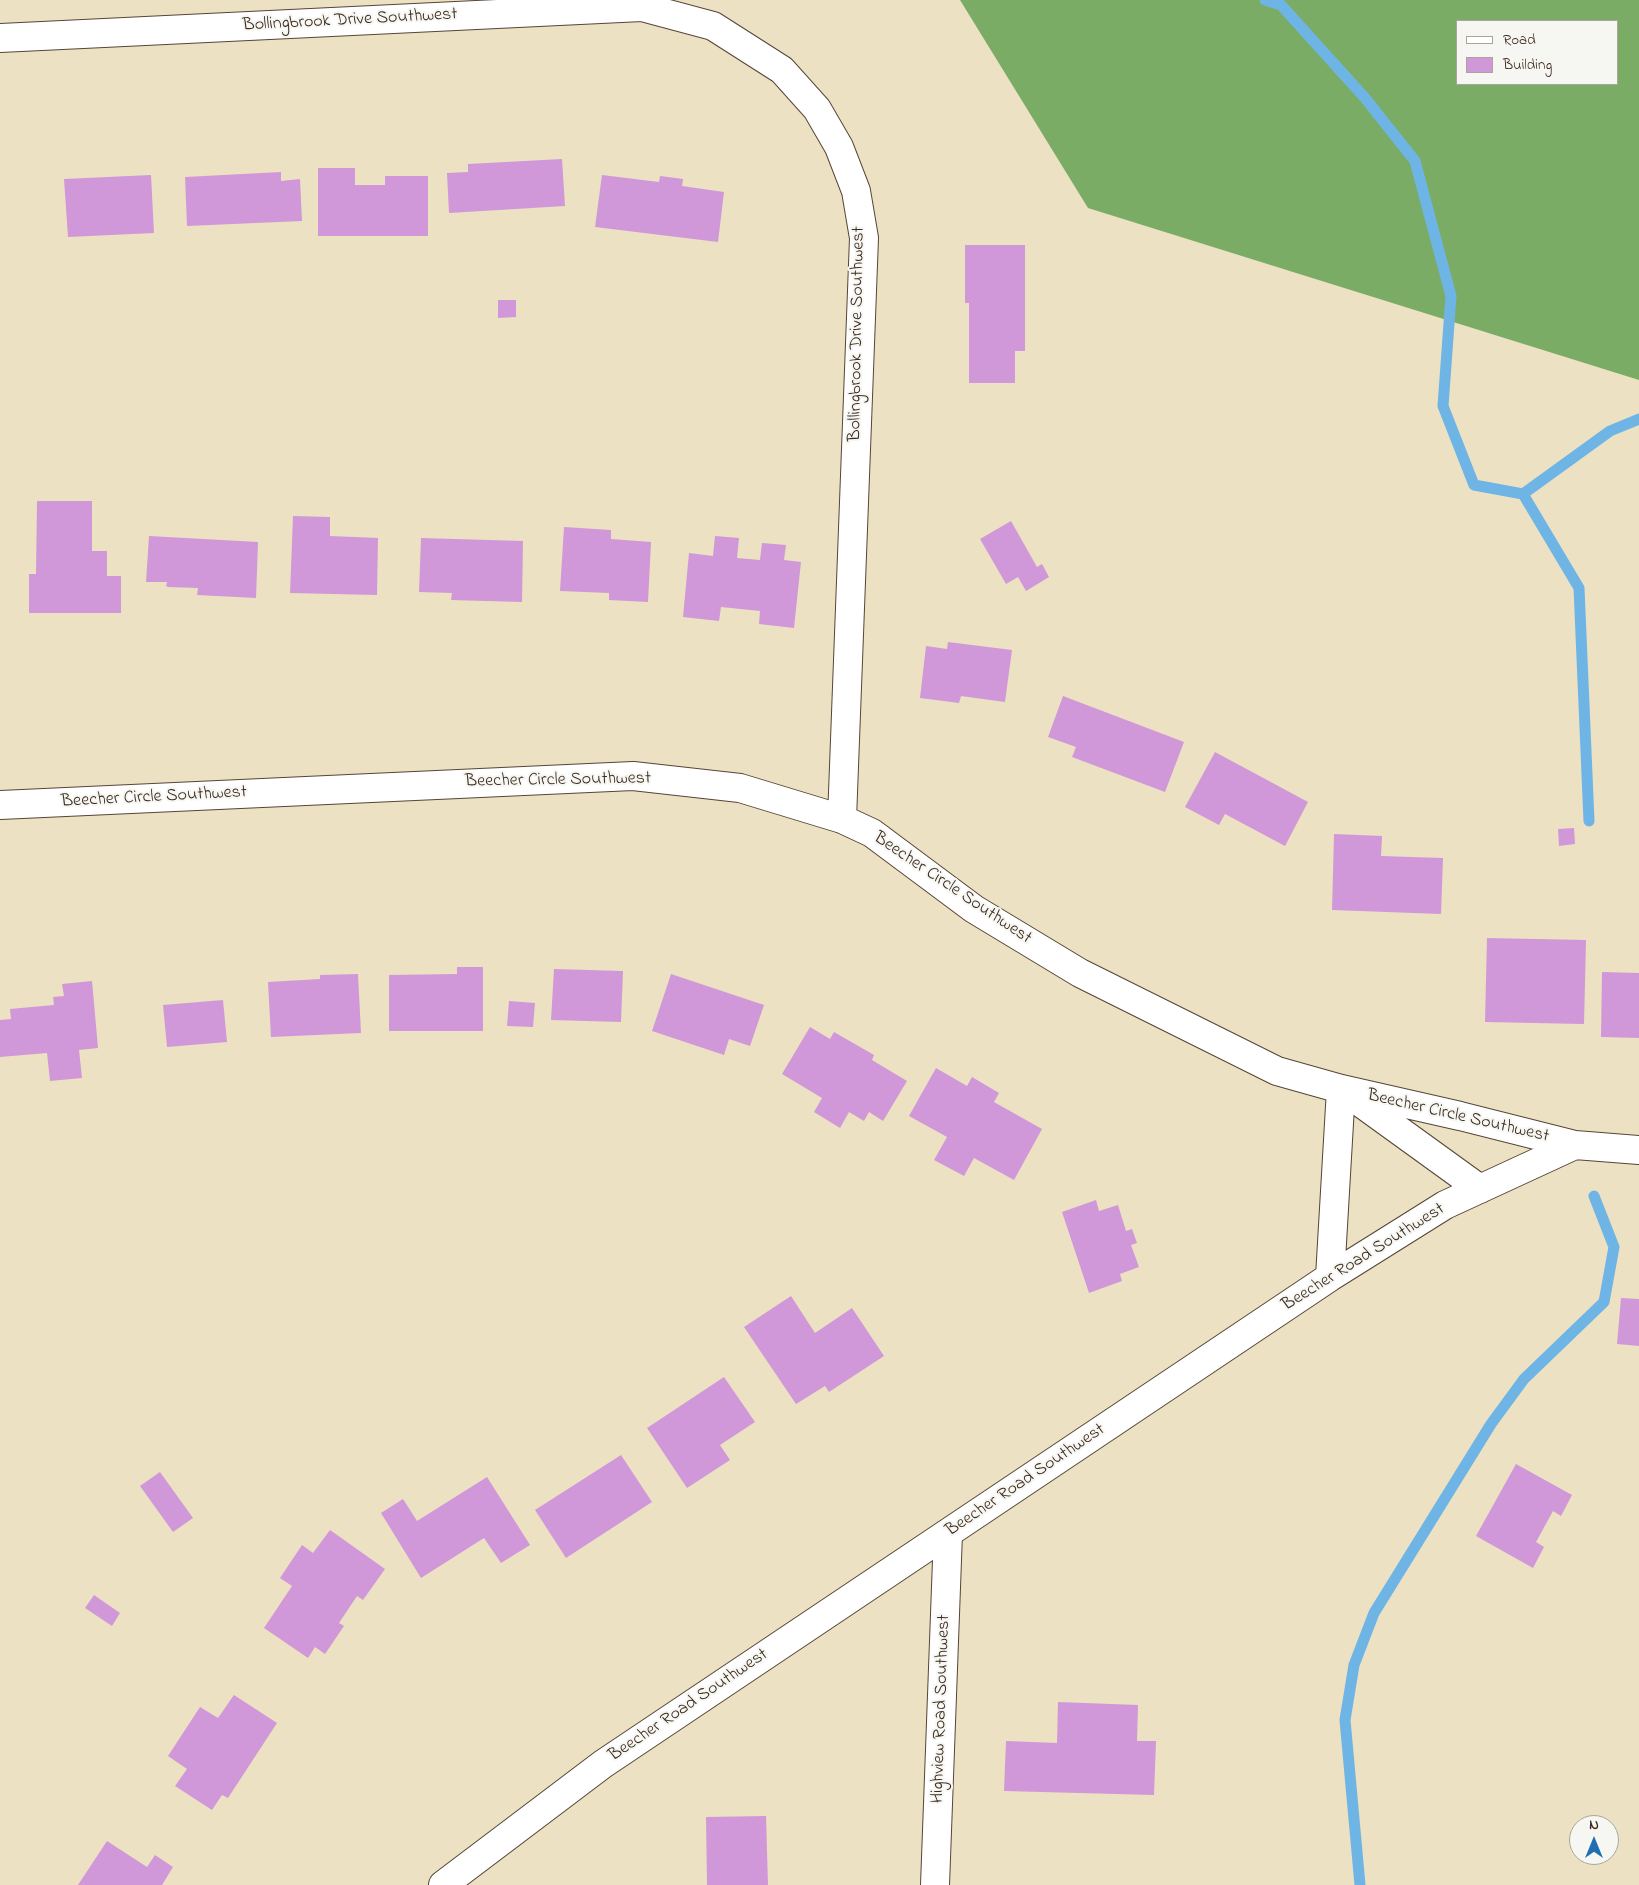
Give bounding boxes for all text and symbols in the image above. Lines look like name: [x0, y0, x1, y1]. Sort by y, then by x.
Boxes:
street label: Bollingbrook Drive Southwest: [242, 5, 458, 37]
legend: [1456, 20, 1619, 85]
text: Road: [1503, 29, 1536, 51]
text: Building: [1503, 54, 1552, 76]
street label: Bollingbrook Drive Southwest: [845, 226, 871, 442]
street label: Beecher Circle Southwest: [465, 769, 651, 793]
street label: Beecher Circle Southwest: [61, 782, 247, 814]
street label: Beecher Circle Southwest: [869, 828, 1035, 950]
street label: Beecher Circle Southwest: [1365, 1086, 1551, 1148]
street label: Beecher Road Southwest: [1279, 1199, 1449, 1317]
street label: Beecher Road Southwest: [942, 1420, 1110, 1542]
street label: Highview Road Southwest: [928, 1614, 956, 1804]
street label: Beecher Road Southwest: [605, 1645, 773, 1767]
north arrow: [1569, 1815, 1619, 1865]
text: N: [1589, 1815, 1599, 1836]

